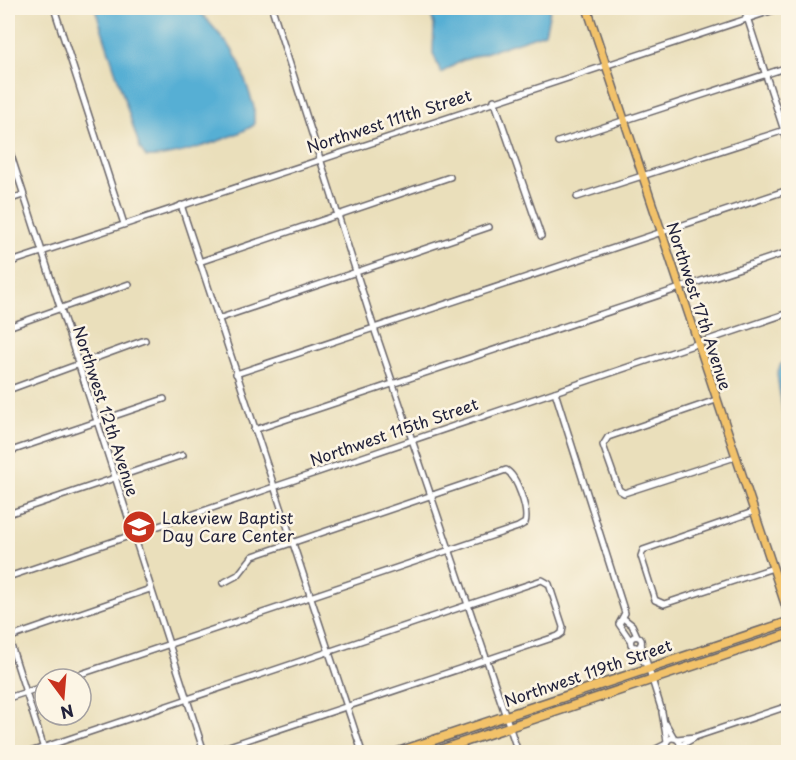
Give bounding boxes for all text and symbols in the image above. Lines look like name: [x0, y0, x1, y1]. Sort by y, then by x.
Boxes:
street label: Northwest 111th Street: [303, 82, 475, 158]
street label: Northwest 17th Avenue: [661, 219, 739, 393]
street label: Northwest 12th Avenue: [68, 322, 146, 499]
street label: Northwest 115th Street: [306, 391, 481, 471]
place label: Lakeview Baptist Day Care Center: [162, 505, 295, 547]
school or university icon: Lakeview Baptist Day Care Center: [121, 509, 157, 545]
street label: Northwest 119th Street: [501, 632, 675, 712]
north arrow: [33, 667, 93, 727]
text: N: [58, 699, 77, 726]

